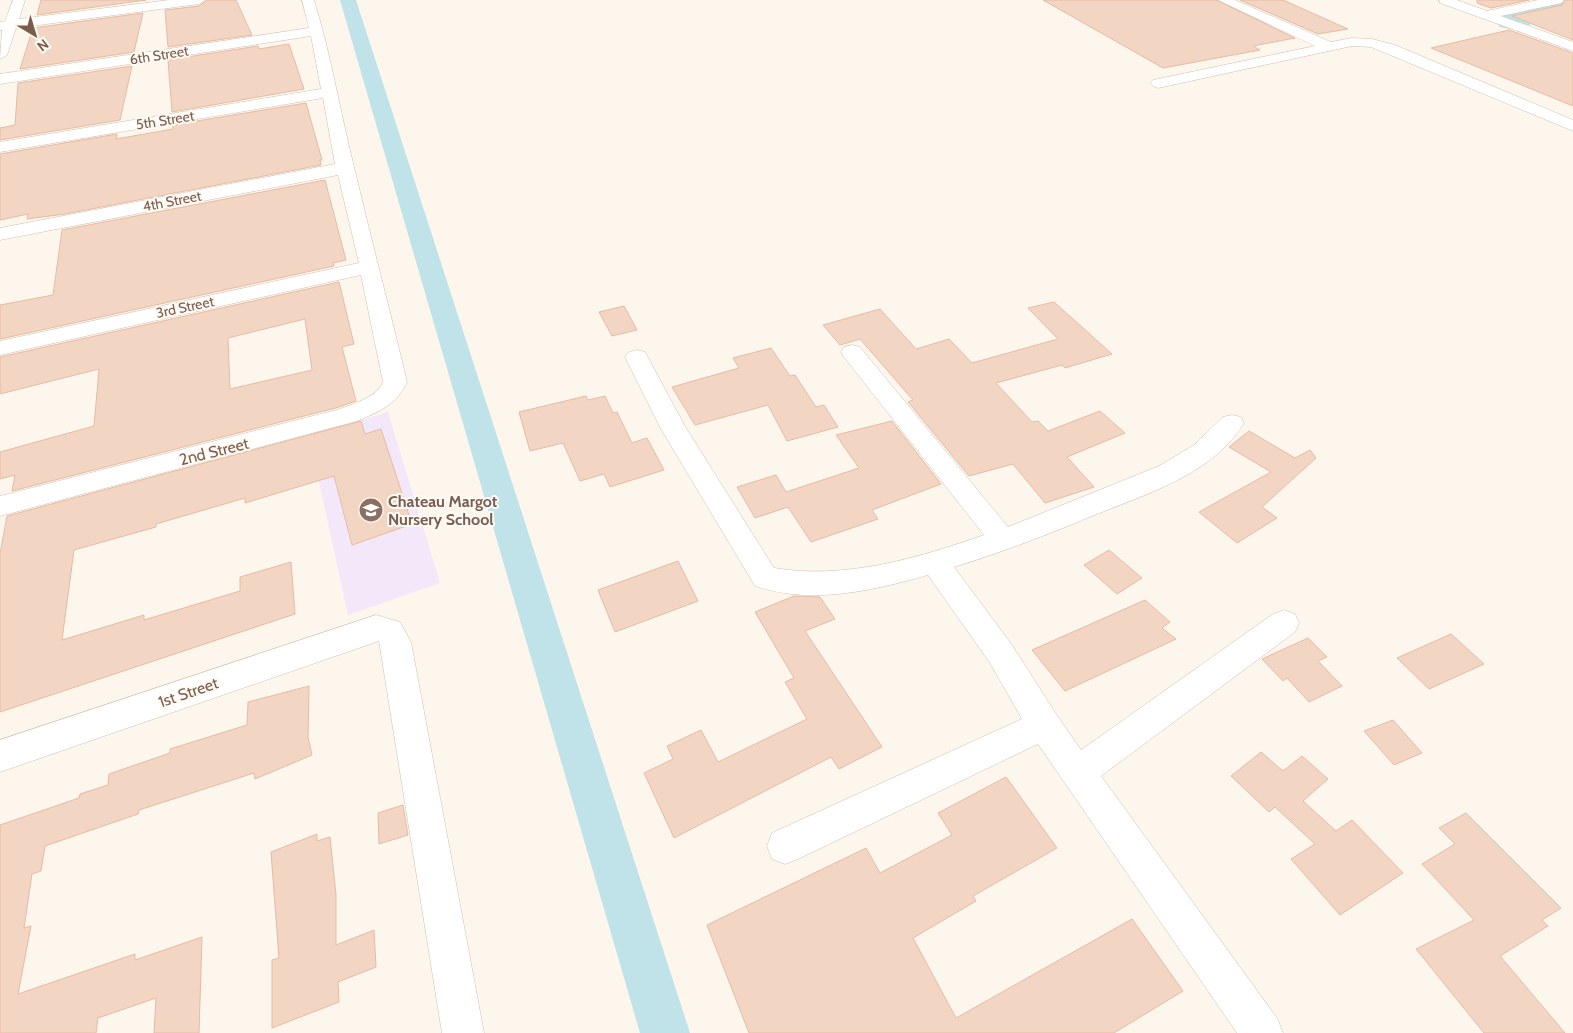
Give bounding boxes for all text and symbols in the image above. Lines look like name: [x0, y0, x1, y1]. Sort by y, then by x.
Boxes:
north arrow: [10, 10, 60, 60]
text: N: [34, 35, 52, 55]
street label: 6th Street: [128, 41, 190, 69]
street label: 5th Street: [134, 106, 196, 134]
street label: 4th Street: [141, 186, 203, 216]
street label: 3rd Street: [154, 292, 216, 322]
street label: 2nd Street: [177, 434, 251, 469]
place label: Chateau Margot Nursery School: [388, 492, 498, 529]
school or university icon: Chateau Margot Nursery School: [358, 497, 384, 523]
street label: 1st Street: [156, 673, 221, 712]

